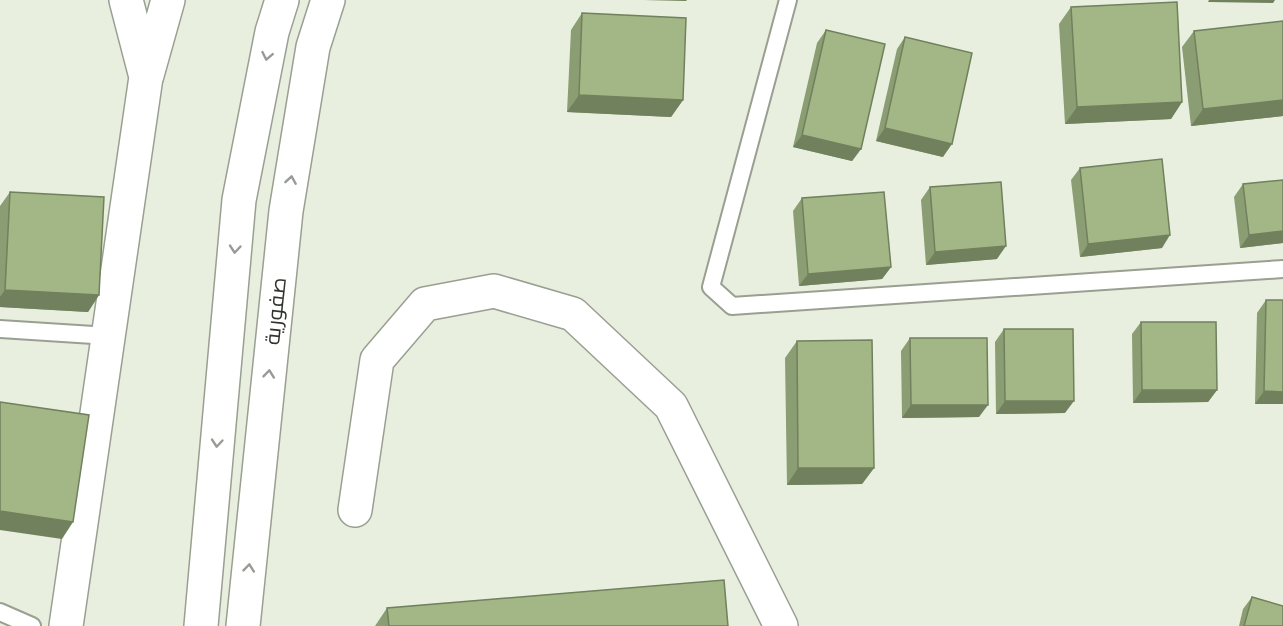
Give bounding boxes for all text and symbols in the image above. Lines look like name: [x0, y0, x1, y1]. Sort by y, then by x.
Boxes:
one-way arrow: [261, 51, 274, 61]
one-way arrow: [284, 175, 297, 185]
one-way arrow: [229, 244, 242, 253]
street label: صفورية: [258, 276, 292, 346]
one-way arrow: [262, 369, 275, 378]
one-way arrow: [211, 438, 224, 447]
one-way arrow: [242, 563, 255, 572]

